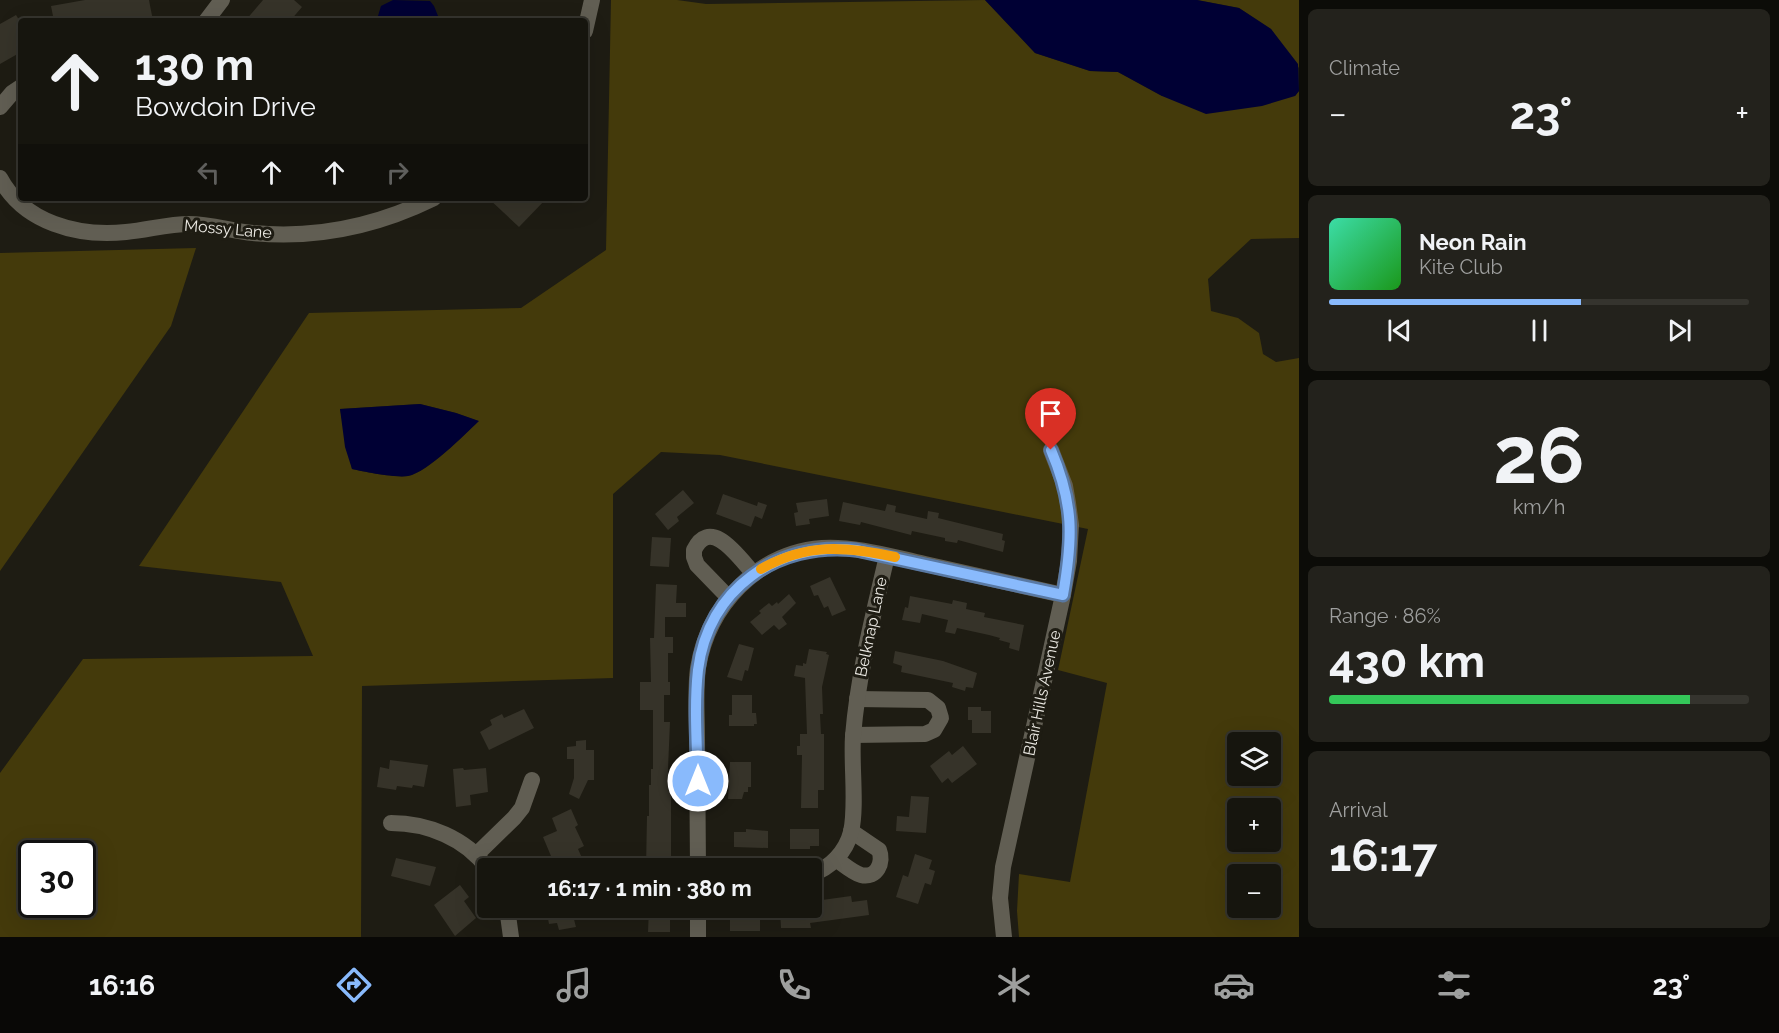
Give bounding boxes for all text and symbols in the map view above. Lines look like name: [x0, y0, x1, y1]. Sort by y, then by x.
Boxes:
text: 130 m: [135, 41, 254, 90]
icon: ahead: [36, 42, 114, 120]
text: Climate: [1329, 56, 1400, 80]
text: 23°: [1510, 87, 1572, 140]
text: Bowdoin Drive: [135, 91, 316, 122]
text: −: [1329, 94, 1347, 133]
text: +: [1735, 94, 1749, 133]
icon: left: [192, 156, 225, 189]
icon: ahead: [255, 156, 288, 189]
icon: ahead: [318, 156, 351, 189]
icon: right: [381, 156, 414, 189]
street label: Mossy Lane: [183, 216, 273, 242]
text: Neon Rain: [1419, 229, 1527, 255]
text: Kite Club: [1419, 255, 1503, 279]
icon: previous: [1383, 314, 1416, 347]
icon: pause: [1523, 314, 1556, 347]
icon: next: [1663, 314, 1696, 347]
pin: [1025, 388, 1076, 450]
icon: arrive: [1034, 397, 1067, 430]
text: 26: [1493, 410, 1585, 501]
text: km/h: [1513, 495, 1565, 519]
street label: Belknap Lane: [851, 575, 891, 679]
text: Range · 86%: [1329, 604, 1441, 628]
street label: Blair Hills Avenue: [1019, 628, 1065, 758]
text: 430 km: [1329, 635, 1485, 688]
map controls: [1227, 732, 1281, 918]
button: layers: [1227, 732, 1281, 786]
position arrow: [666, 749, 730, 813]
button: +: [1227, 798, 1281, 852]
text: Arrival: [1329, 798, 1388, 822]
text: 16:17: [1329, 829, 1437, 882]
speed limit sign: 30: [18, 840, 96, 918]
button: −: [1227, 864, 1281, 918]
text: 16:17 · 1 min · 380 m: [547, 875, 752, 901]
icon: directions: [333, 964, 375, 1006]
icon: music: [553, 964, 595, 1006]
icon: phone: [773, 964, 815, 1006]
icon: climate: [993, 964, 1035, 1006]
icon: car: [1213, 964, 1255, 1006]
icon: filters: [1433, 964, 1475, 1006]
text: 16:16: [89, 970, 155, 1001]
text: 23°: [1652, 970, 1690, 1001]

